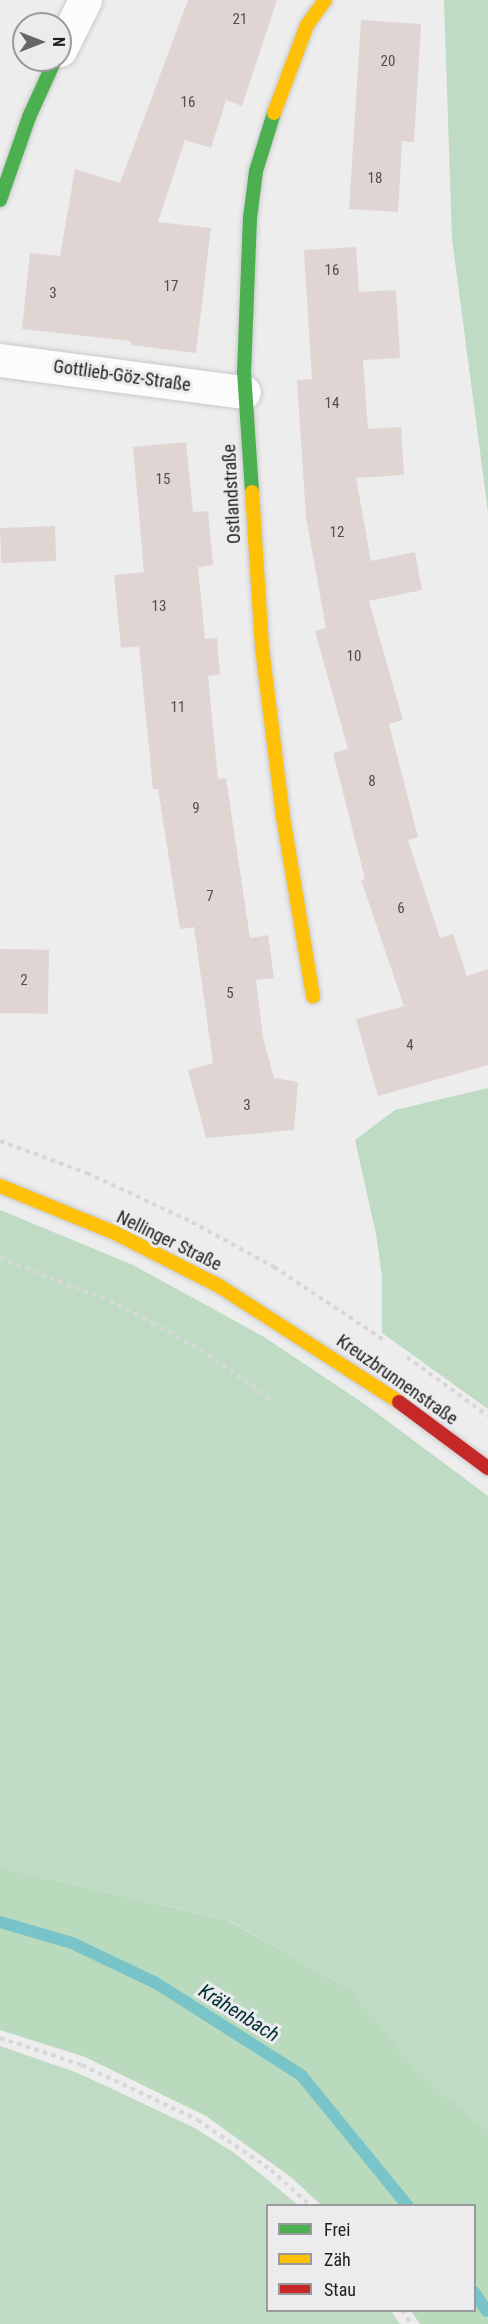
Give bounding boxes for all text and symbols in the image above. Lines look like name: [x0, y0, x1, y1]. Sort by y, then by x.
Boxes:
house number: 21: [233, 11, 247, 29]
north arrow: [12, 12, 72, 72]
text: N: [49, 37, 68, 47]
house number: 20: [381, 53, 395, 71]
house number: 16: [181, 94, 195, 112]
house number: 18: [368, 170, 382, 188]
house number: 16: [325, 262, 339, 280]
house number: 17: [164, 278, 178, 296]
house number: 3: [49, 285, 57, 303]
street label: Gottlieb-Göz-Straße: [52, 356, 192, 396]
house number: 14: [325, 395, 339, 413]
street label: Ostlandstraße: [219, 444, 245, 544]
house number: 15: [156, 471, 170, 489]
house number: 12: [330, 524, 344, 542]
house number: 13: [152, 598, 166, 616]
house number: 10: [347, 648, 361, 666]
house number: 11: [171, 699, 185, 717]
house number: 8: [368, 773, 376, 791]
house number: 9: [192, 800, 200, 818]
house number: 7: [206, 888, 214, 906]
house number: 6: [397, 900, 405, 918]
house number: 2: [20, 972, 28, 990]
house number: 5: [226, 985, 234, 1003]
house number: 4: [406, 1037, 414, 1055]
house number: 3: [243, 1097, 251, 1115]
street label: Nellinger Straße: [113, 1206, 225, 1276]
street label: Kreuzbrunnenstraße: [332, 1330, 462, 1430]
water label: Krähenbach: [194, 1979, 284, 2047]
legend: [266, 2204, 476, 2312]
text: Frei: [324, 2219, 350, 2240]
text: Zäh: [324, 2249, 351, 2270]
text: Stau: [324, 2279, 356, 2300]

